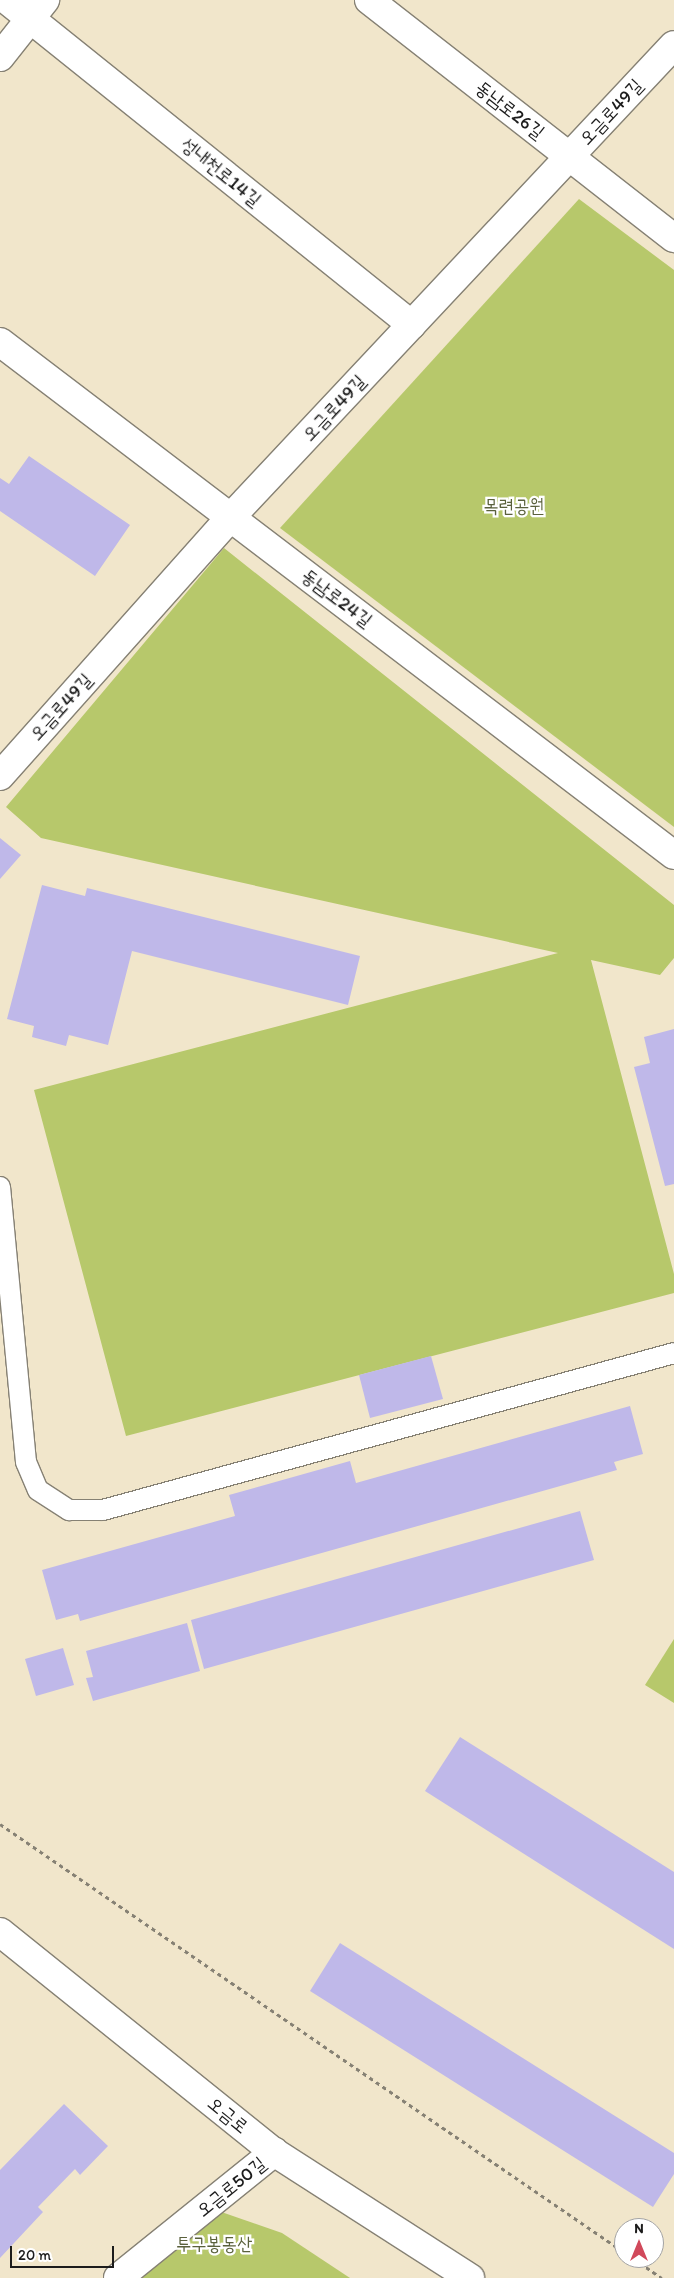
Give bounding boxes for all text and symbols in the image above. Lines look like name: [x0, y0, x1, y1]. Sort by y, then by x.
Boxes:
street label: 오금로49길: [575, 74, 647, 150]
street label: 동남로26길: [471, 76, 549, 144]
street label: 성내천로14길: [176, 133, 266, 211]
street label: 오금로49길: [298, 370, 370, 446]
park label: 목련공원: [483, 495, 545, 517]
street label: 동남로24길: [297, 564, 377, 632]
street label: 오금로49길: [25, 669, 97, 745]
street label: 오금로: [203, 2092, 253, 2138]
street label: 오금로50길: [192, 2152, 270, 2222]
north arrow: [614, 2218, 664, 2268]
text: N: [634, 2220, 644, 2237]
park label: 투구봉동산: [176, 2233, 252, 2255]
scale bar: [12, 2236, 116, 2268]
text: 20 m: [18, 2246, 51, 2264]

